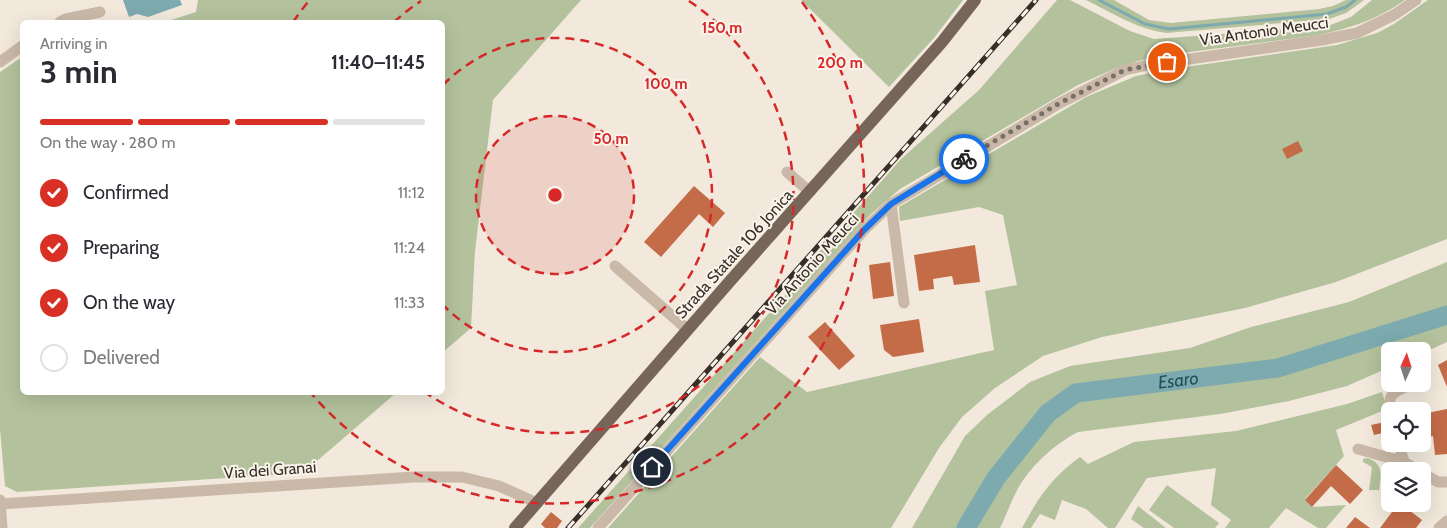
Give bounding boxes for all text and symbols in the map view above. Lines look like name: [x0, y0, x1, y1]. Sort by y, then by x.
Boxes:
street label: Via Antonio Meucci: [1198, 13, 1330, 49]
text: 150 m: [702, 19, 742, 37]
text: Arriving in: [40, 34, 107, 53]
pin: [1146, 41, 1188, 83]
icon: bag: [1153, 48, 1181, 76]
text: 11:40–11:45: [331, 51, 425, 74]
text: 3 min: [40, 52, 118, 91]
text: 200 m: [817, 54, 863, 72]
text: 100 m: [644, 75, 688, 93]
text: 50 m: [593, 130, 629, 148]
text: On the way · 280 m: [40, 133, 175, 152]
courier: [939, 134, 989, 184]
icon: bike: [950, 145, 978, 173]
icon: check: [40, 179, 68, 207]
text: Confirmed: [83, 181, 169, 204]
text: 11:12: [398, 183, 425, 202]
street label: Strada Statale 106 Jonica: [671, 185, 797, 322]
centre of rings: [546, 186, 564, 204]
street label: Via Antonio Meucci: [761, 209, 863, 319]
icon: check: [40, 234, 68, 262]
text: Preparing: [83, 236, 159, 259]
text: 11:24: [394, 238, 425, 257]
icon: check: [40, 289, 68, 317]
text: On the way: [83, 291, 175, 314]
text: 11:33: [394, 293, 425, 312]
north arrow: [1381, 342, 1431, 392]
map controls: [1381, 342, 1431, 512]
text: Delivered: [83, 346, 160, 369]
water label: Esaro: [1157, 367, 1200, 394]
button: locate: [1381, 402, 1431, 452]
pin: [631, 446, 673, 488]
icon: home: [638, 453, 666, 481]
street label: Via dei Granai: [223, 457, 317, 483]
button: layers: [1381, 462, 1431, 512]

